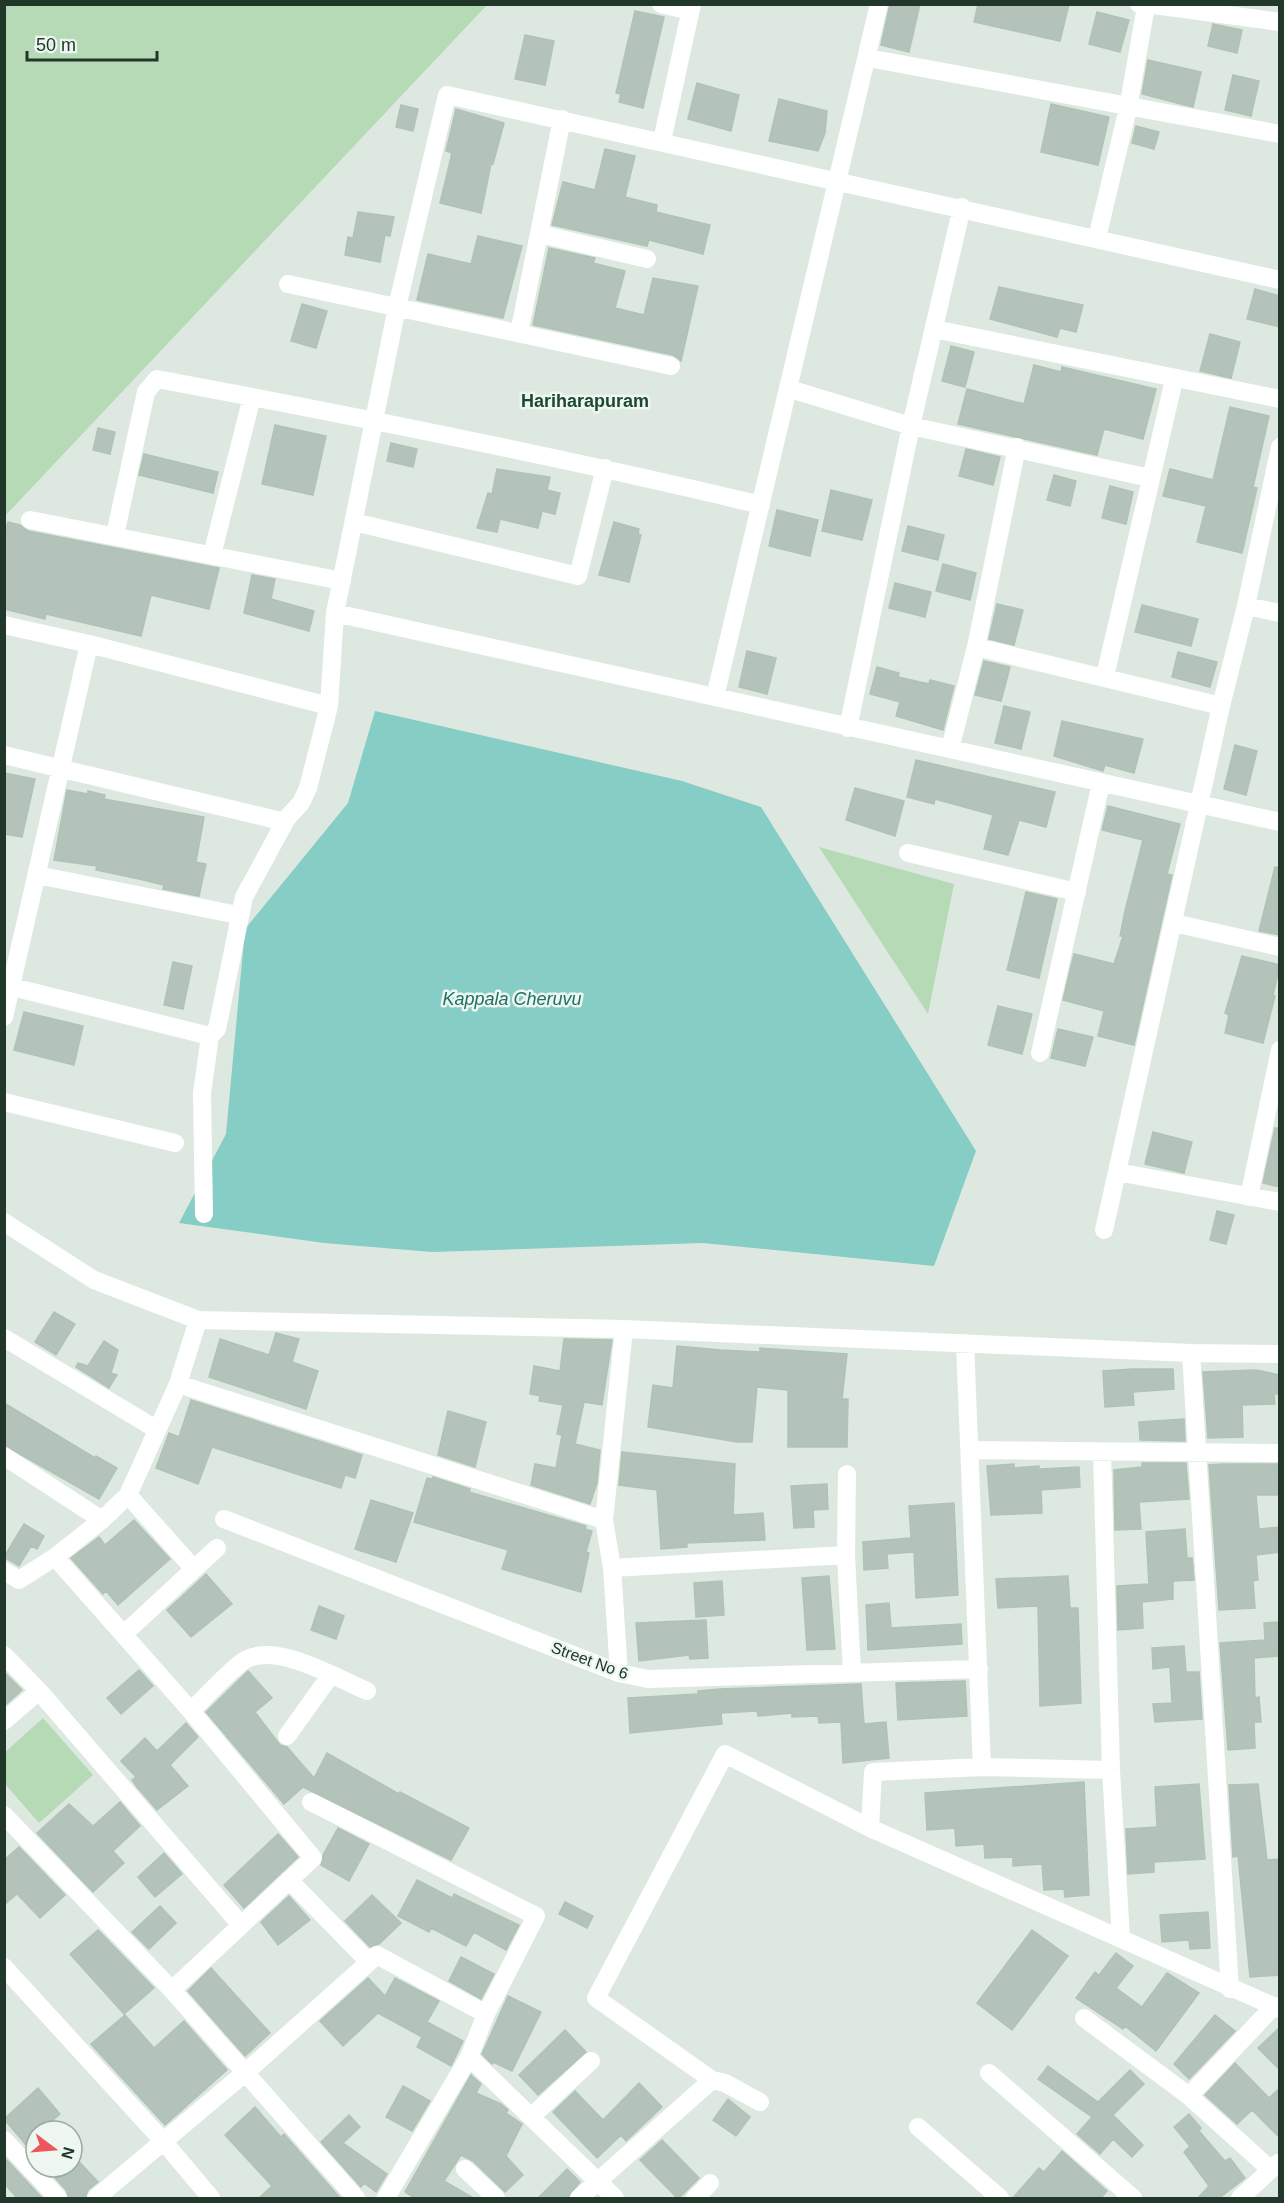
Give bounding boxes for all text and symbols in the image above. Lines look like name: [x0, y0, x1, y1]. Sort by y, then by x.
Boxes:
scale bar: [27, 24, 158, 62]
text: 50 m: [36, 35, 76, 55]
district label: Hariharapuram: [521, 391, 649, 411]
water label: Kappala Cheruvu: [442, 989, 582, 1009]
street label: Street No 6: [549, 1639, 631, 1682]
north arrow: [24, 2119, 84, 2179]
text: N: [58, 2145, 78, 2161]

